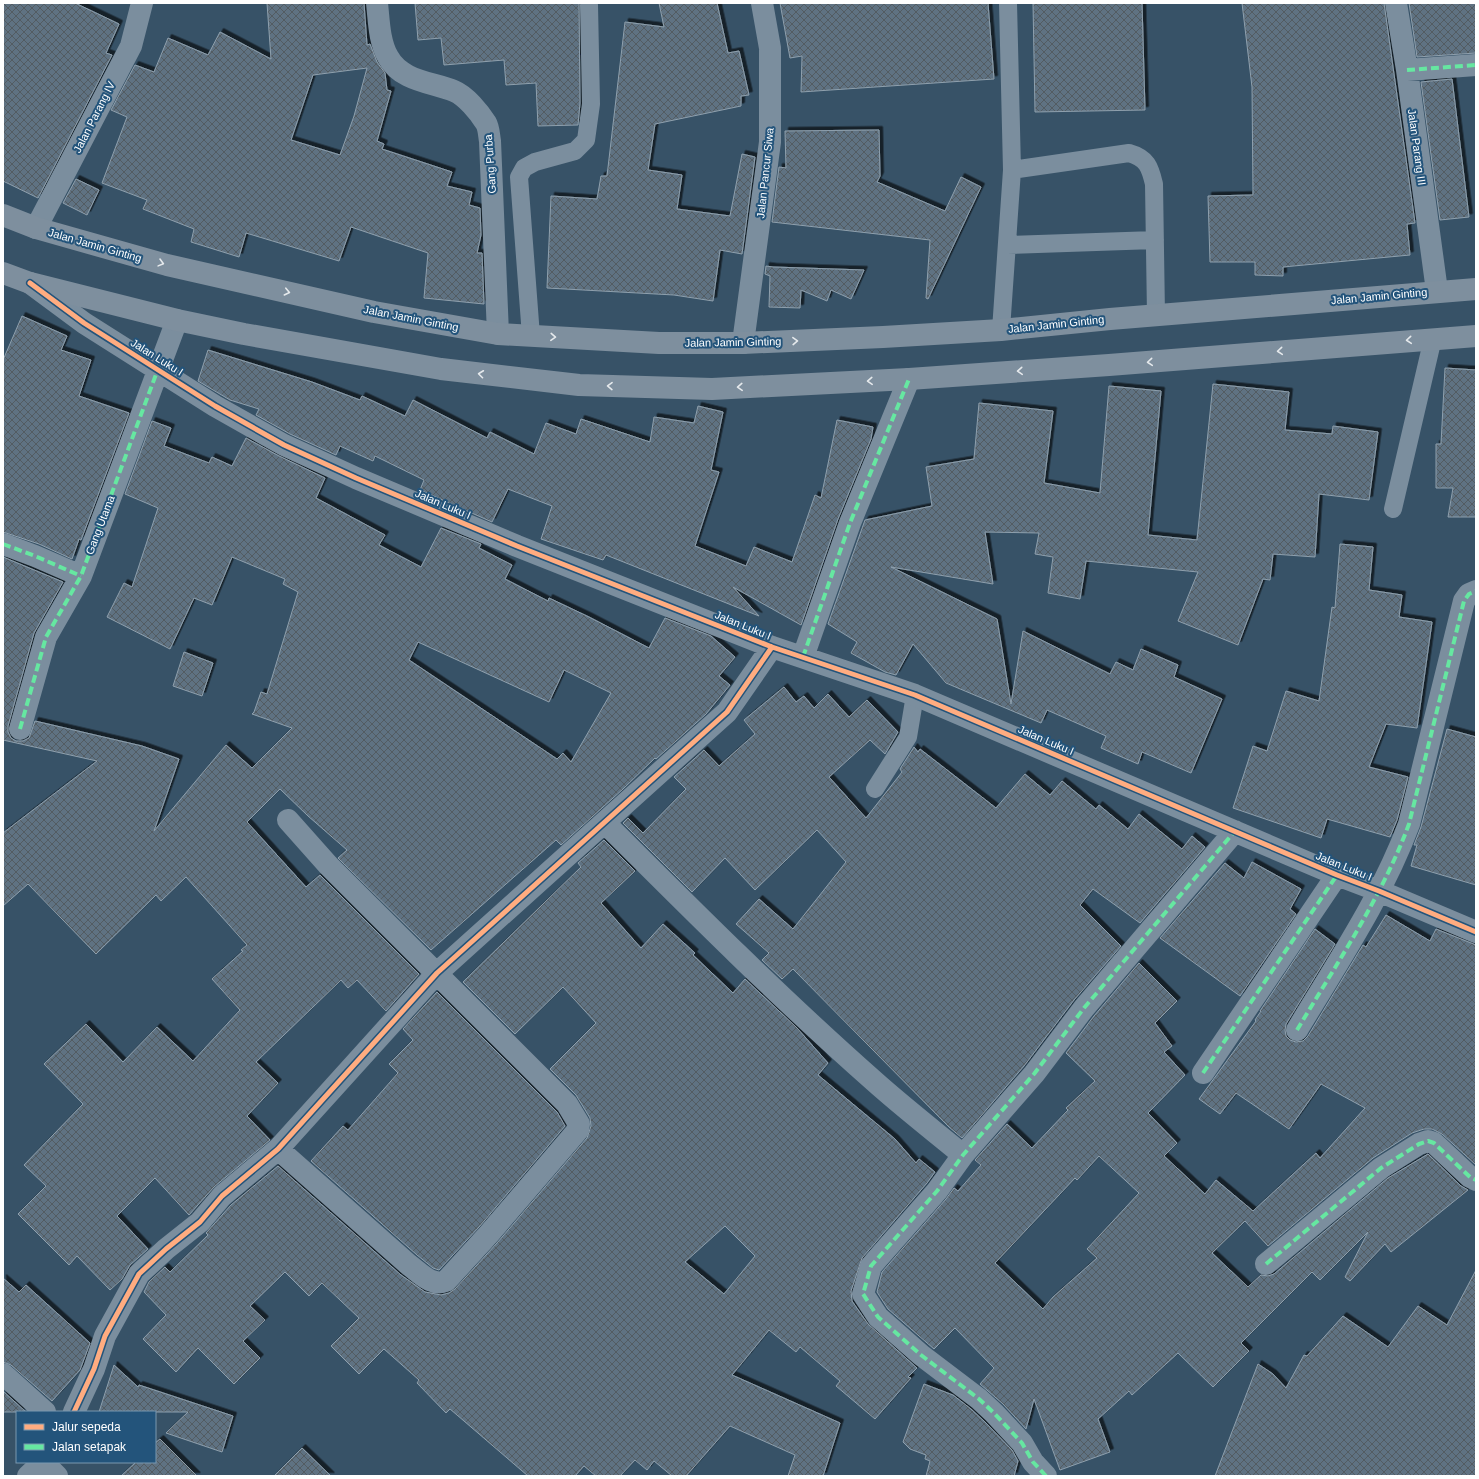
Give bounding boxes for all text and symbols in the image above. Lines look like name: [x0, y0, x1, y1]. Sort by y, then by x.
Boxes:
street label: Jalan Parang IV: [71, 79, 117, 155]
street label: Jalan Parang III: [1406, 108, 1428, 186]
street label: Jalan Pancur Siwa: [754, 126, 776, 219]
street label: Gang Purba: [482, 133, 498, 194]
street label: Jalan Jamin Ginting: [47, 226, 143, 264]
one-way arrow: [157, 258, 164, 267]
street label: Jalan Jamin Ginting: [1330, 286, 1428, 306]
one-way arrow: [284, 287, 291, 295]
street label: Jalan Jamin Ginting: [362, 303, 460, 333]
street label: Jalan Jamin Ginting: [1007, 313, 1105, 335]
one-way arrow: [550, 333, 556, 341]
street label: Jalan Jamin Ginting: [685, 335, 781, 349]
street label: Jalan Luku I: [129, 336, 185, 378]
one-way arrow: [1406, 336, 1412, 345]
one-way arrow: [792, 337, 798, 345]
one-way arrow: [1277, 346, 1283, 355]
one-way arrow: [1147, 357, 1153, 366]
one-way arrow: [1017, 367, 1023, 376]
one-way arrow: [478, 370, 484, 379]
one-way arrow: [867, 377, 873, 385]
one-way arrow: [607, 382, 613, 390]
one-way arrow: [737, 383, 743, 392]
street label: Jalan Luku I: [413, 487, 473, 521]
street label: Gang Utama: [83, 493, 117, 556]
street label: Jalan Luku I: [713, 608, 773, 642]
street label: Jalan Luku I: [1016, 723, 1076, 757]
street label: Jalan Luku I: [1314, 849, 1374, 883]
legend: [16, 1411, 156, 1463]
text: Jalur sepeda: [52, 1420, 121, 1434]
text: Jalan setapak: [52, 1440, 127, 1454]

